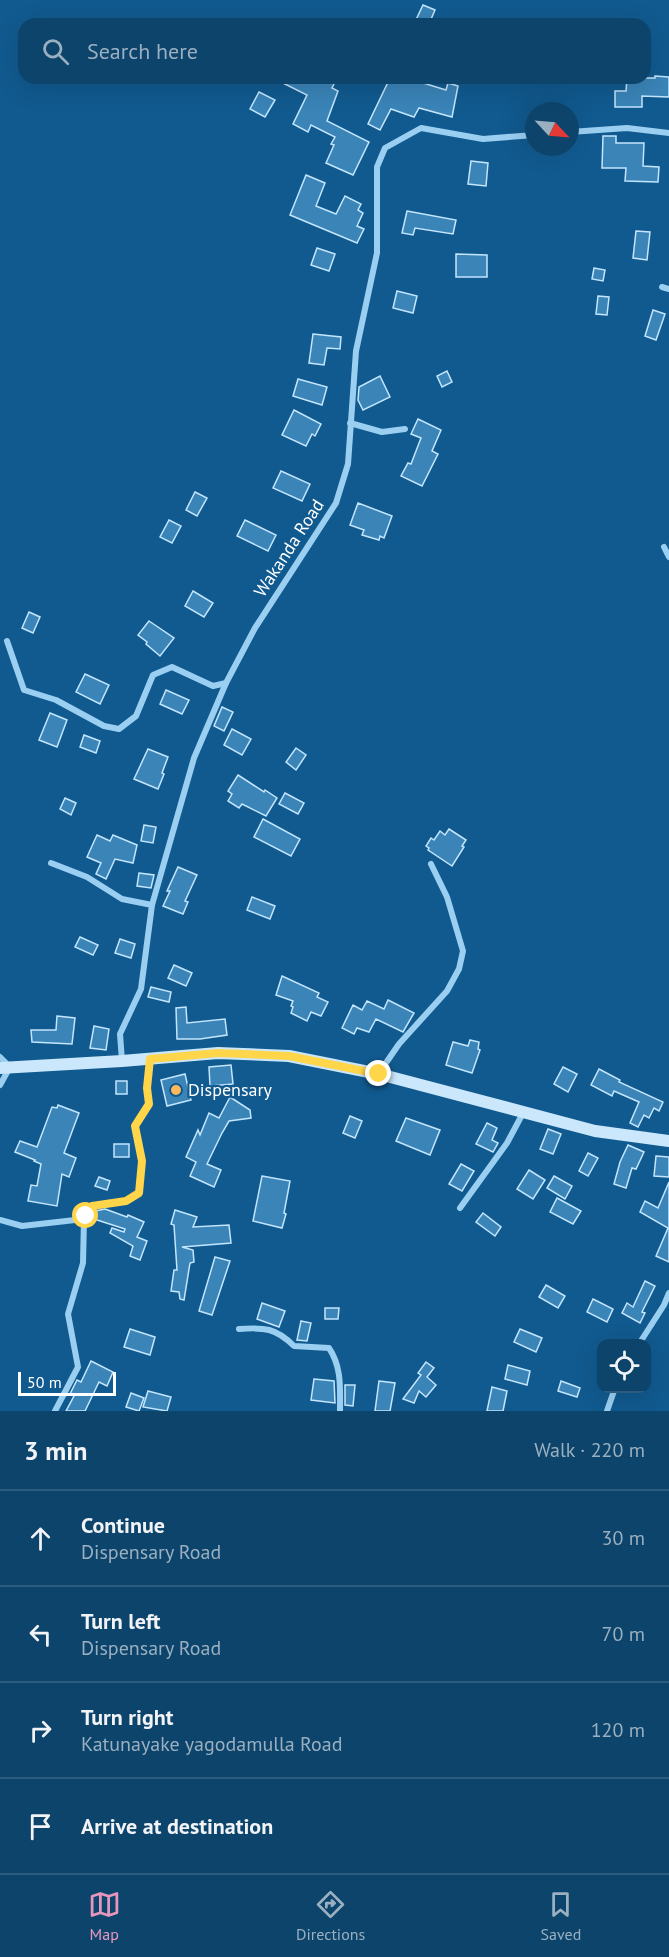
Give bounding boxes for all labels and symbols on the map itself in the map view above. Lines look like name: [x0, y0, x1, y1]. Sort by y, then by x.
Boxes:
north arrow: [525, 102, 579, 156]
street label: Wakanda Road: [248, 494, 329, 601]
route end: [365, 1060, 391, 1086]
place label: Dispensary: [188, 1078, 273, 1101]
marker: Dispensary: [169, 1083, 183, 1097]
route start: [72, 1202, 98, 1228]
scale bar: [18, 1369, 116, 1396]

